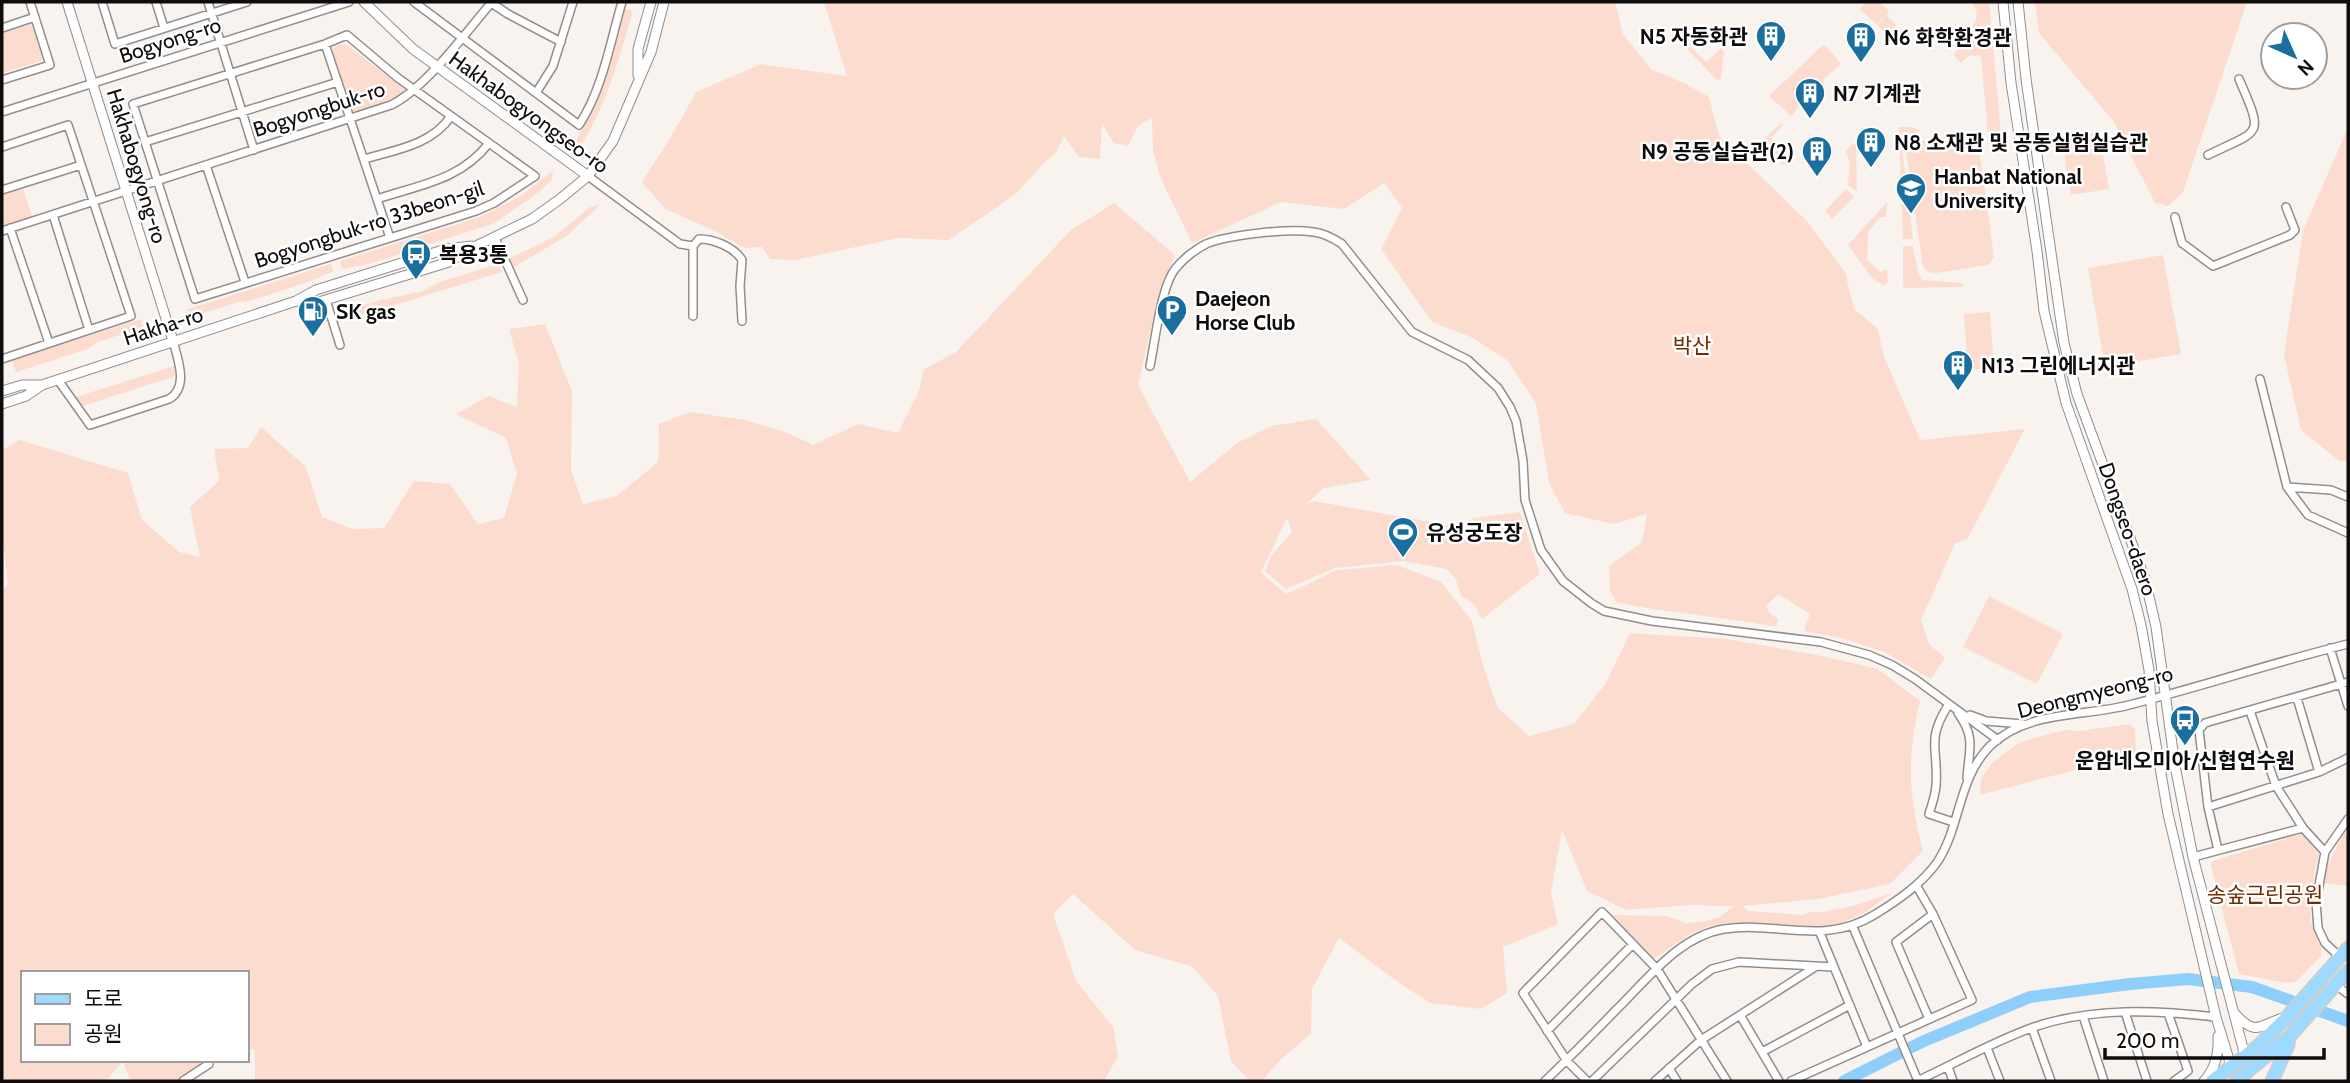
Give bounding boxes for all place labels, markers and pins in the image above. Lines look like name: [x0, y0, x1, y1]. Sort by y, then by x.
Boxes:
building icon: N5 자동화관: [1754, 19, 1788, 63]
building icon: N6 화학환경관: [1844, 20, 1878, 64]
place label: N5 자동화관: [1640, 24, 1748, 49]
place label: N6 화학환경관: [1884, 25, 2012, 50]
building icon: N7 기계관: [1793, 76, 1827, 120]
place label: N7 기계관: [1833, 81, 1921, 106]
building icon: N8 소재관 및 공동실험실습관: [1854, 125, 1888, 169]
place label: N8 소재관 및 공동실험실습관: [1894, 130, 2148, 155]
building icon: N9 공동실습관(2): [1800, 134, 1834, 178]
place label: N9 공동실습관(2): [1641, 139, 1794, 164]
place label: Hanbat National University: [1934, 164, 2083, 213]
school or university icon: Hanbat National University: [1894, 171, 1928, 215]
bus stop icon: 복용3통: [399, 237, 433, 281]
place label: 복용3통: [439, 242, 508, 267]
place label: Daejeon Horse Club: [1195, 286, 1295, 335]
parking icon: Daejeon Horse Club: [1155, 293, 1189, 337]
fuel station icon: SK gas: [296, 294, 330, 338]
place label: SK gas: [336, 299, 396, 324]
building icon: N13 그린에너지관: [1941, 348, 1975, 392]
place label: N13 그린에너지관: [1981, 353, 2136, 378]
sports icon: 유성궁도장: [1386, 515, 1420, 559]
place label: 유성궁도장: [1426, 520, 1523, 545]
bus stop icon: 운암네오미아/신협연수원: [2168, 703, 2202, 747]
place label: 운암네오미아/신협연수원: [2075, 748, 2295, 773]

